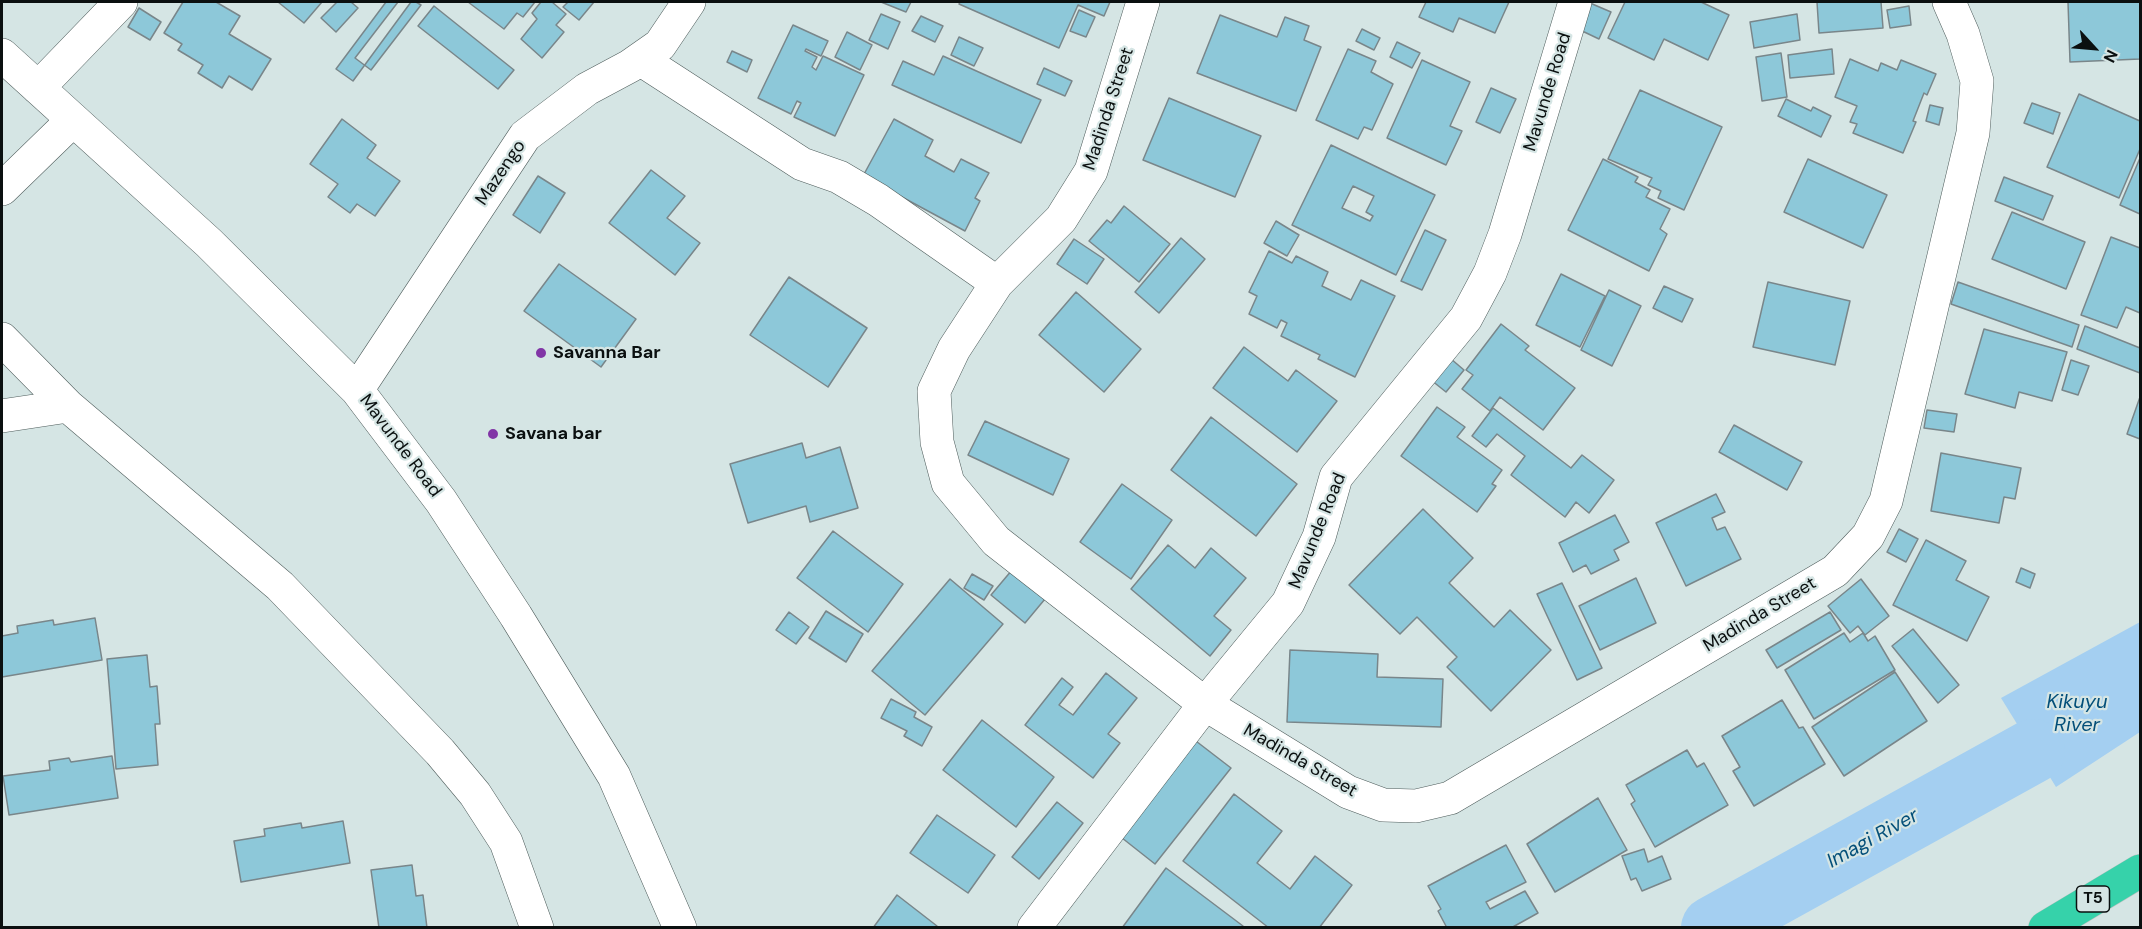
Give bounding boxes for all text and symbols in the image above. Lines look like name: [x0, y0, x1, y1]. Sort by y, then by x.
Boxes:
north arrow: [2064, 18, 2124, 78]
street label: Mavunde Road: [1520, 30, 1576, 154]
street label: Madinda Street: [1079, 45, 1139, 173]
text: N: [2099, 46, 2123, 66]
street label: Mazengo: [471, 136, 531, 210]
place label: Savanna Bar: [553, 342, 661, 364]
marker: Savanna Bar: [534, 346, 548, 360]
street label: Mavunde Road: [354, 390, 446, 502]
place label: Savana bar: [505, 423, 602, 445]
marker: Savana bar: [486, 427, 500, 441]
street label: Mavunde Road: [1285, 470, 1351, 592]
street label: Madinda Street: [1700, 573, 1820, 657]
water label: Kikuyu River: [2047, 691, 2107, 738]
street label: Madinda Street: [1239, 720, 1361, 802]
water label: Imagi River: [1823, 804, 1923, 874]
road number: T5: [2076, 886, 2110, 912]

